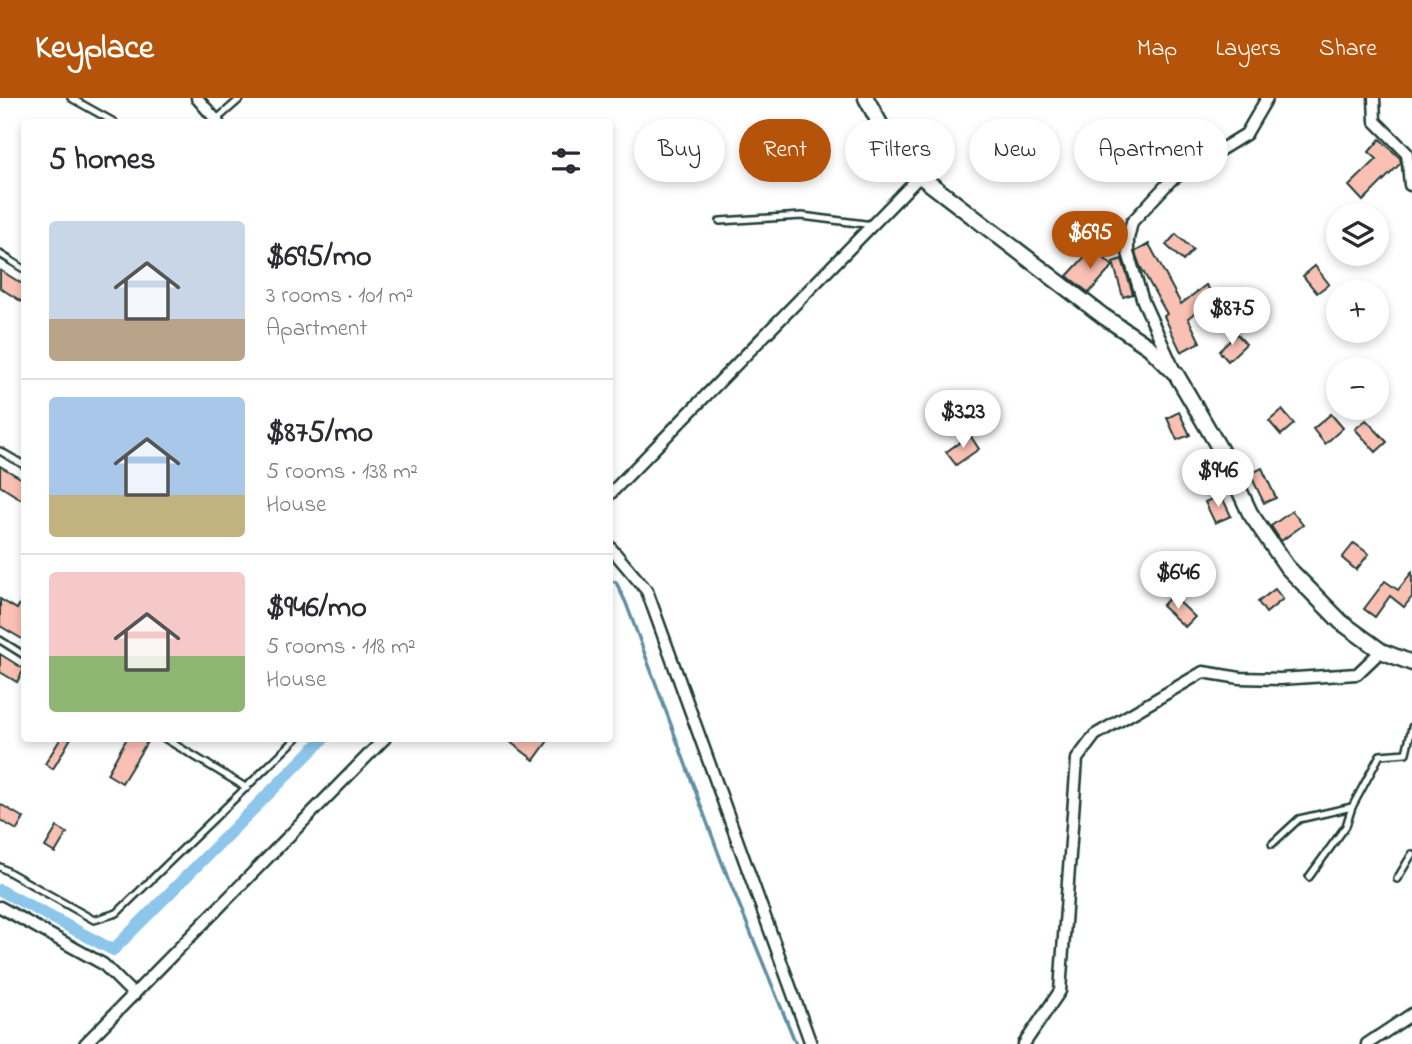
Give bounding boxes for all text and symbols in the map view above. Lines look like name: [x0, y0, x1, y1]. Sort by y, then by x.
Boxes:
text: Keyplace: [35, 25, 154, 73]
text: Map: [1137, 32, 1177, 67]
text: Layers: [1215, 32, 1281, 67]
text: Share: [1319, 32, 1377, 67]
chip: Buy: [634, 119, 725, 182]
chip: Rent: [739, 119, 831, 182]
chip: Filters: [845, 119, 955, 182]
chip: New: [969, 119, 1060, 182]
chip: Apartment: [1074, 119, 1228, 182]
text: 5 homes: [49, 139, 156, 183]
icon: filters: [547, 142, 585, 180]
map controls: [1326, 203, 1389, 420]
button: layers: [1326, 203, 1389, 266]
pin: $695: [1049, 212, 1131, 271]
text: $695: [1068, 217, 1112, 250]
text: $695/mo: [266, 236, 372, 280]
icon: home: [105, 249, 189, 333]
text: 3 rooms · 101 m²: [266, 280, 413, 313]
button: +: [1326, 280, 1389, 343]
pin: $875: [1191, 288, 1273, 347]
text: $875: [1209, 293, 1255, 326]
text: Apartment: [266, 313, 367, 346]
button: −: [1326, 357, 1389, 420]
pin: $323: [922, 390, 1004, 450]
text: $323: [941, 396, 985, 429]
text: $875/mo: [266, 412, 373, 456]
icon: home: [105, 425, 189, 509]
pin: $946: [1177, 450, 1259, 509]
text: $946: [1198, 455, 1238, 488]
text: 5 rooms · 138 m²: [266, 456, 418, 489]
text: House: [266, 489, 326, 522]
pin: $646: [1137, 552, 1219, 611]
text: $646: [1156, 557, 1200, 590]
text: $946/mo: [266, 587, 367, 631]
icon: home: [105, 600, 189, 684]
text: 5 rooms · 118 m²: [266, 631, 416, 664]
text: House: [266, 664, 326, 697]

